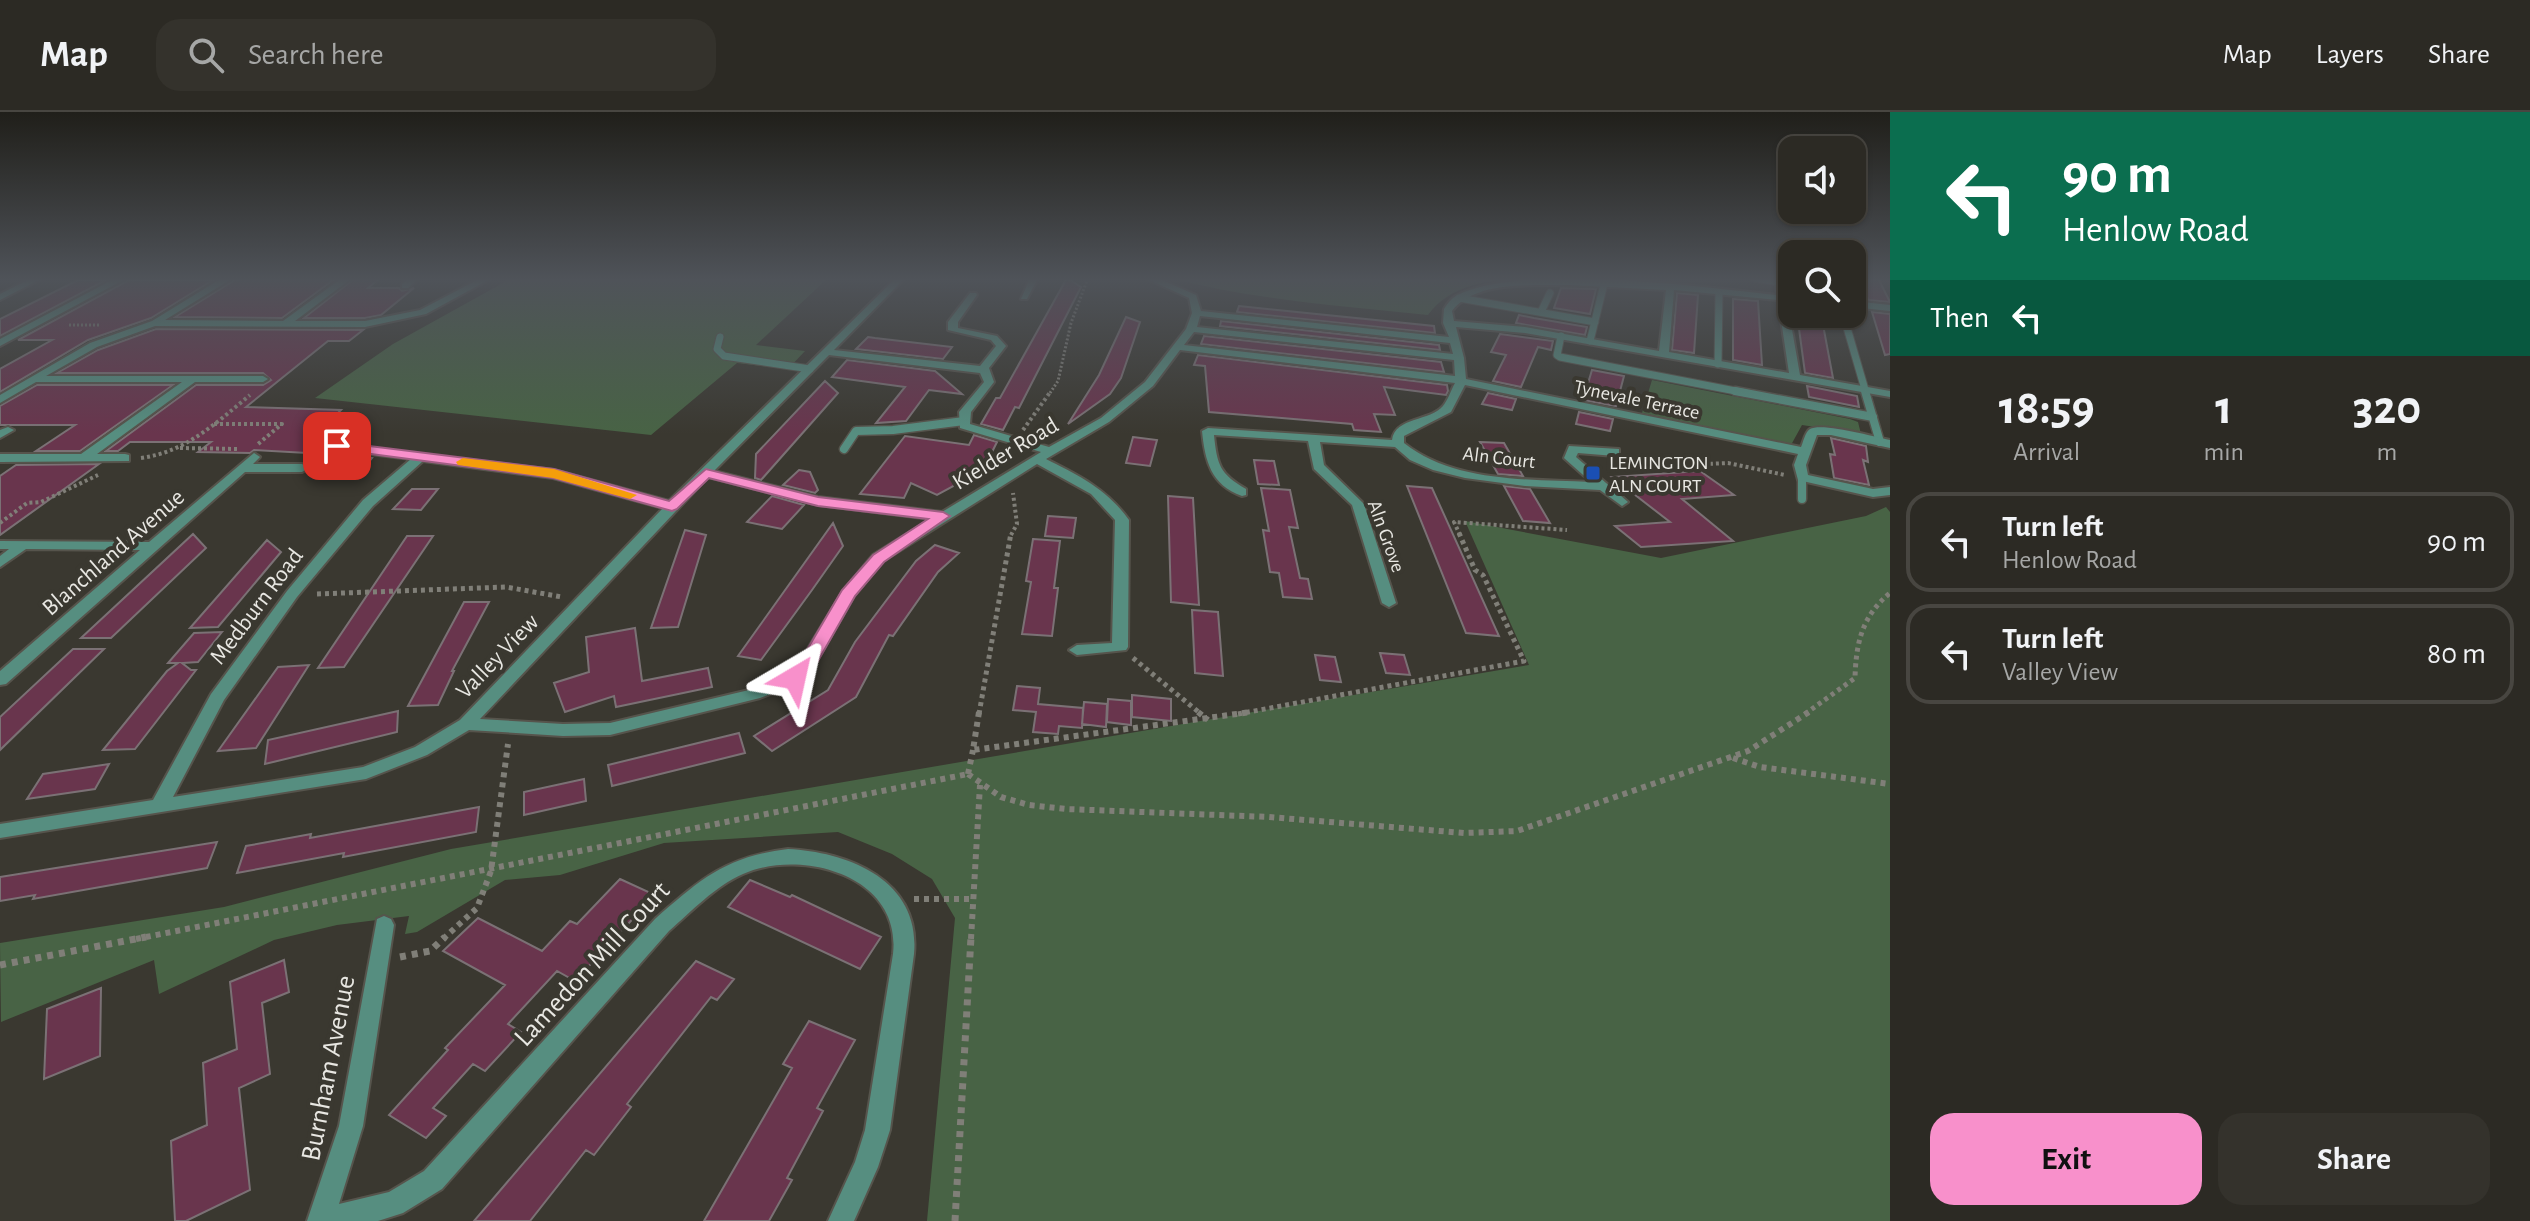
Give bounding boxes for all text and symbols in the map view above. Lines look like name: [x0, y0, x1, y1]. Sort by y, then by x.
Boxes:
search box: [156, 19, 716, 91]
icon: search: [184, 33, 228, 77]
text: Map: [40, 36, 108, 74]
text: Search here: [248, 40, 384, 70]
text: Map: [2223, 41, 2272, 69]
text: Layers: [2316, 41, 2384, 69]
text: Share: [2428, 41, 2490, 69]
map controls: [1778, 136, 1866, 328]
button: sound: [1778, 136, 1866, 224]
icon: left: [1930, 144, 2034, 248]
text: 90 m: [2062, 147, 2172, 203]
text: Henlow Road: [2062, 212, 2249, 248]
button: search: [1778, 240, 1866, 328]
icon: left: [2005, 296, 2049, 340]
text: Then: [1930, 303, 1989, 333]
street label: Tynevale Terrace: [1572, 377, 1701, 423]
text: 18:59: [1999, 385, 2095, 433]
text: 1: [2215, 385, 2232, 433]
text: 320: [2353, 385, 2421, 433]
pin: [303, 412, 371, 480]
street label: Kielder Road: [948, 413, 1063, 495]
icon: arrive: [315, 424, 359, 468]
text: Arrival: [2013, 439, 2080, 465]
text: min: [2204, 439, 2244, 465]
text: m: [2377, 439, 2397, 465]
street label: Aln Court: [1462, 444, 1537, 472]
place label: LEMINGTON ALN COURT: [1609, 453, 1709, 496]
marker: LEMINGTON ALN COURT: [1584, 464, 1602, 482]
street label: Blanchland Avenue: [38, 485, 189, 621]
street label: Aln Grove: [1364, 498, 1408, 575]
text: Turn left: [2002, 512, 2103, 542]
icon: left: [1934, 520, 1978, 564]
text: 90 m: [2427, 527, 2486, 557]
street label: Medburn Road: [206, 544, 308, 669]
text: Henlow Road: [2002, 547, 2137, 573]
street label: Valley View: [452, 610, 544, 704]
text: Turn left: [2002, 624, 2103, 654]
icon: left: [1934, 632, 1978, 676]
position arrow: [753, 636, 837, 720]
text: 80 m: [2427, 639, 2486, 669]
text: Valley View: [2002, 659, 2118, 685]
street label: Lamedon Mill Court: [509, 877, 676, 1052]
street label: Burnham Avenue: [297, 973, 361, 1164]
button: Exit: [1930, 1113, 2202, 1205]
button: Share: [2218, 1113, 2490, 1205]

